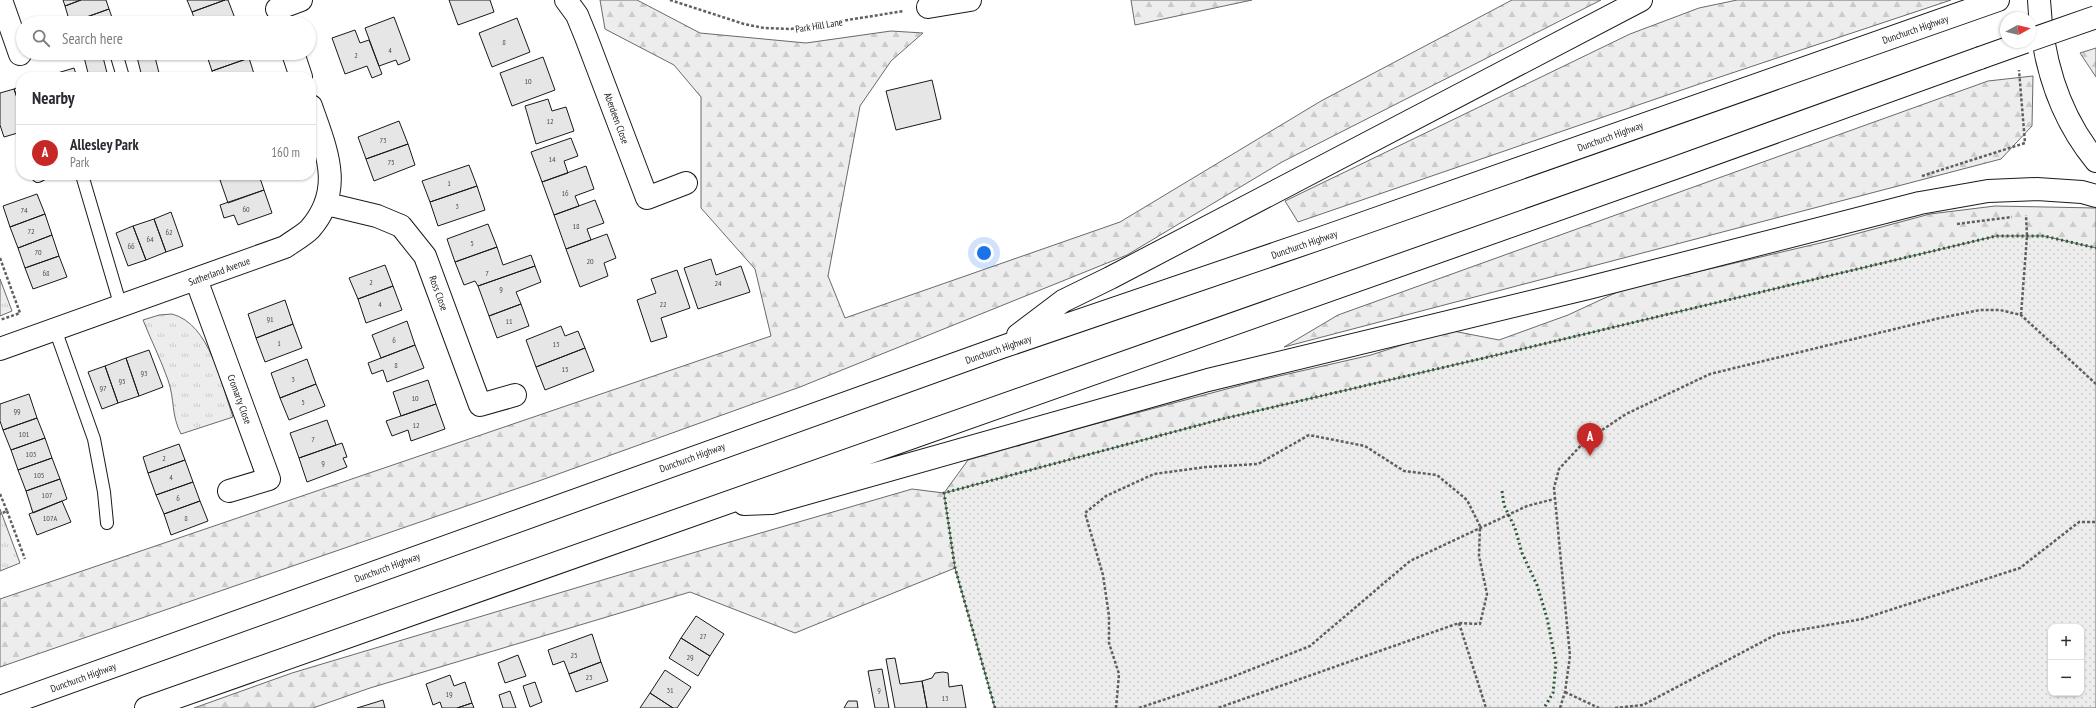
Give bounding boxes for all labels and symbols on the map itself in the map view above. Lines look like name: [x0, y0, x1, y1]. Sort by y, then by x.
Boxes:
street label: Dunchurch Highway: [1880, 12, 1950, 47]
north arrow: [2000, 12, 2036, 48]
street label: Park Hill Lane: [795, 15, 844, 36]
house number: 8: [502, 37, 506, 47]
house number: 4: [388, 45, 392, 55]
house number: 2: [354, 50, 358, 60]
house number: 10: [524, 76, 532, 86]
street label: Aberdeen Close: [601, 91, 632, 146]
house number: 12: [546, 116, 554, 126]
street label: Dunchurch Highway: [1576, 118, 1645, 154]
house number: 73: [379, 135, 387, 145]
house number: 14: [548, 154, 556, 164]
house number: 75: [387, 157, 395, 167]
house number: 1: [447, 178, 451, 188]
house number: 16: [561, 188, 569, 198]
house number: 3: [455, 201, 459, 211]
house number: 60: [242, 204, 250, 214]
house number: 74: [20, 205, 28, 215]
house number: 18: [572, 221, 580, 231]
house number: 72: [27, 226, 35, 236]
house number: 62: [165, 227, 173, 237]
street label: Dunchurch Highway: [1269, 227, 1339, 262]
house number: 64: [146, 234, 154, 244]
house number: 5: [470, 238, 474, 248]
house number: 66: [127, 241, 135, 251]
your location: [974, 243, 994, 263]
house number: 70: [34, 247, 42, 257]
street label: Sutherland Avenue: [186, 254, 252, 289]
house number: 20: [586, 256, 594, 266]
house number: 68: [42, 268, 50, 278]
house number: 7: [485, 268, 489, 278]
street label: Ross Close: [426, 274, 451, 312]
house number: 2: [369, 277, 373, 287]
house number: 24: [714, 278, 722, 288]
house number: 9: [499, 284, 503, 294]
house number: 4: [378, 299, 382, 309]
house number: 22: [659, 299, 667, 309]
house number: 91: [266, 314, 274, 324]
house number: 11: [505, 316, 513, 326]
street label: Dunchurch Highway: [963, 332, 1033, 367]
house number: 6: [392, 335, 396, 345]
house number: 1: [277, 338, 281, 348]
house number: 13: [552, 339, 560, 349]
house number: 8: [394, 360, 398, 370]
house number: 15: [561, 364, 569, 374]
house number: 93: [140, 368, 148, 378]
street label: Cromarty Close: [225, 373, 255, 426]
house number: 3: [291, 374, 295, 384]
house number: 95: [118, 376, 126, 386]
house number: 97: [99, 383, 107, 393]
house number: 10: [411, 393, 419, 403]
house number: 5: [301, 397, 305, 407]
house number: 99: [13, 406, 21, 416]
house number: 12: [412, 420, 420, 430]
pin: A: [1577, 423, 1603, 456]
house number: 101: [19, 429, 30, 439]
house number: 7: [311, 434, 315, 444]
street label: Dunchurch Highway: [658, 439, 727, 475]
house number: 103: [26, 449, 37, 459]
house number: 2: [162, 453, 166, 463]
house number: 9: [321, 458, 325, 468]
house number: 105: [34, 470, 44, 480]
house number: 4: [169, 472, 173, 482]
house number: 107: [42, 490, 53, 500]
house number: 6: [176, 493, 180, 503]
house number: 107A: [43, 513, 57, 523]
house number: 8: [184, 513, 188, 523]
street label: Dunchurch Highway: [353, 549, 422, 585]
house number: 27: [699, 631, 707, 641]
house number: 25: [570, 650, 578, 660]
house number: 29: [686, 652, 694, 662]
street label: Dunchurch Highway: [49, 659, 118, 695]
house number: 23: [585, 672, 593, 682]
house number: 31: [666, 685, 674, 695]
house number: 9: [877, 685, 881, 695]
house number: 19: [445, 689, 453, 699]
house number: 13: [941, 693, 949, 703]

